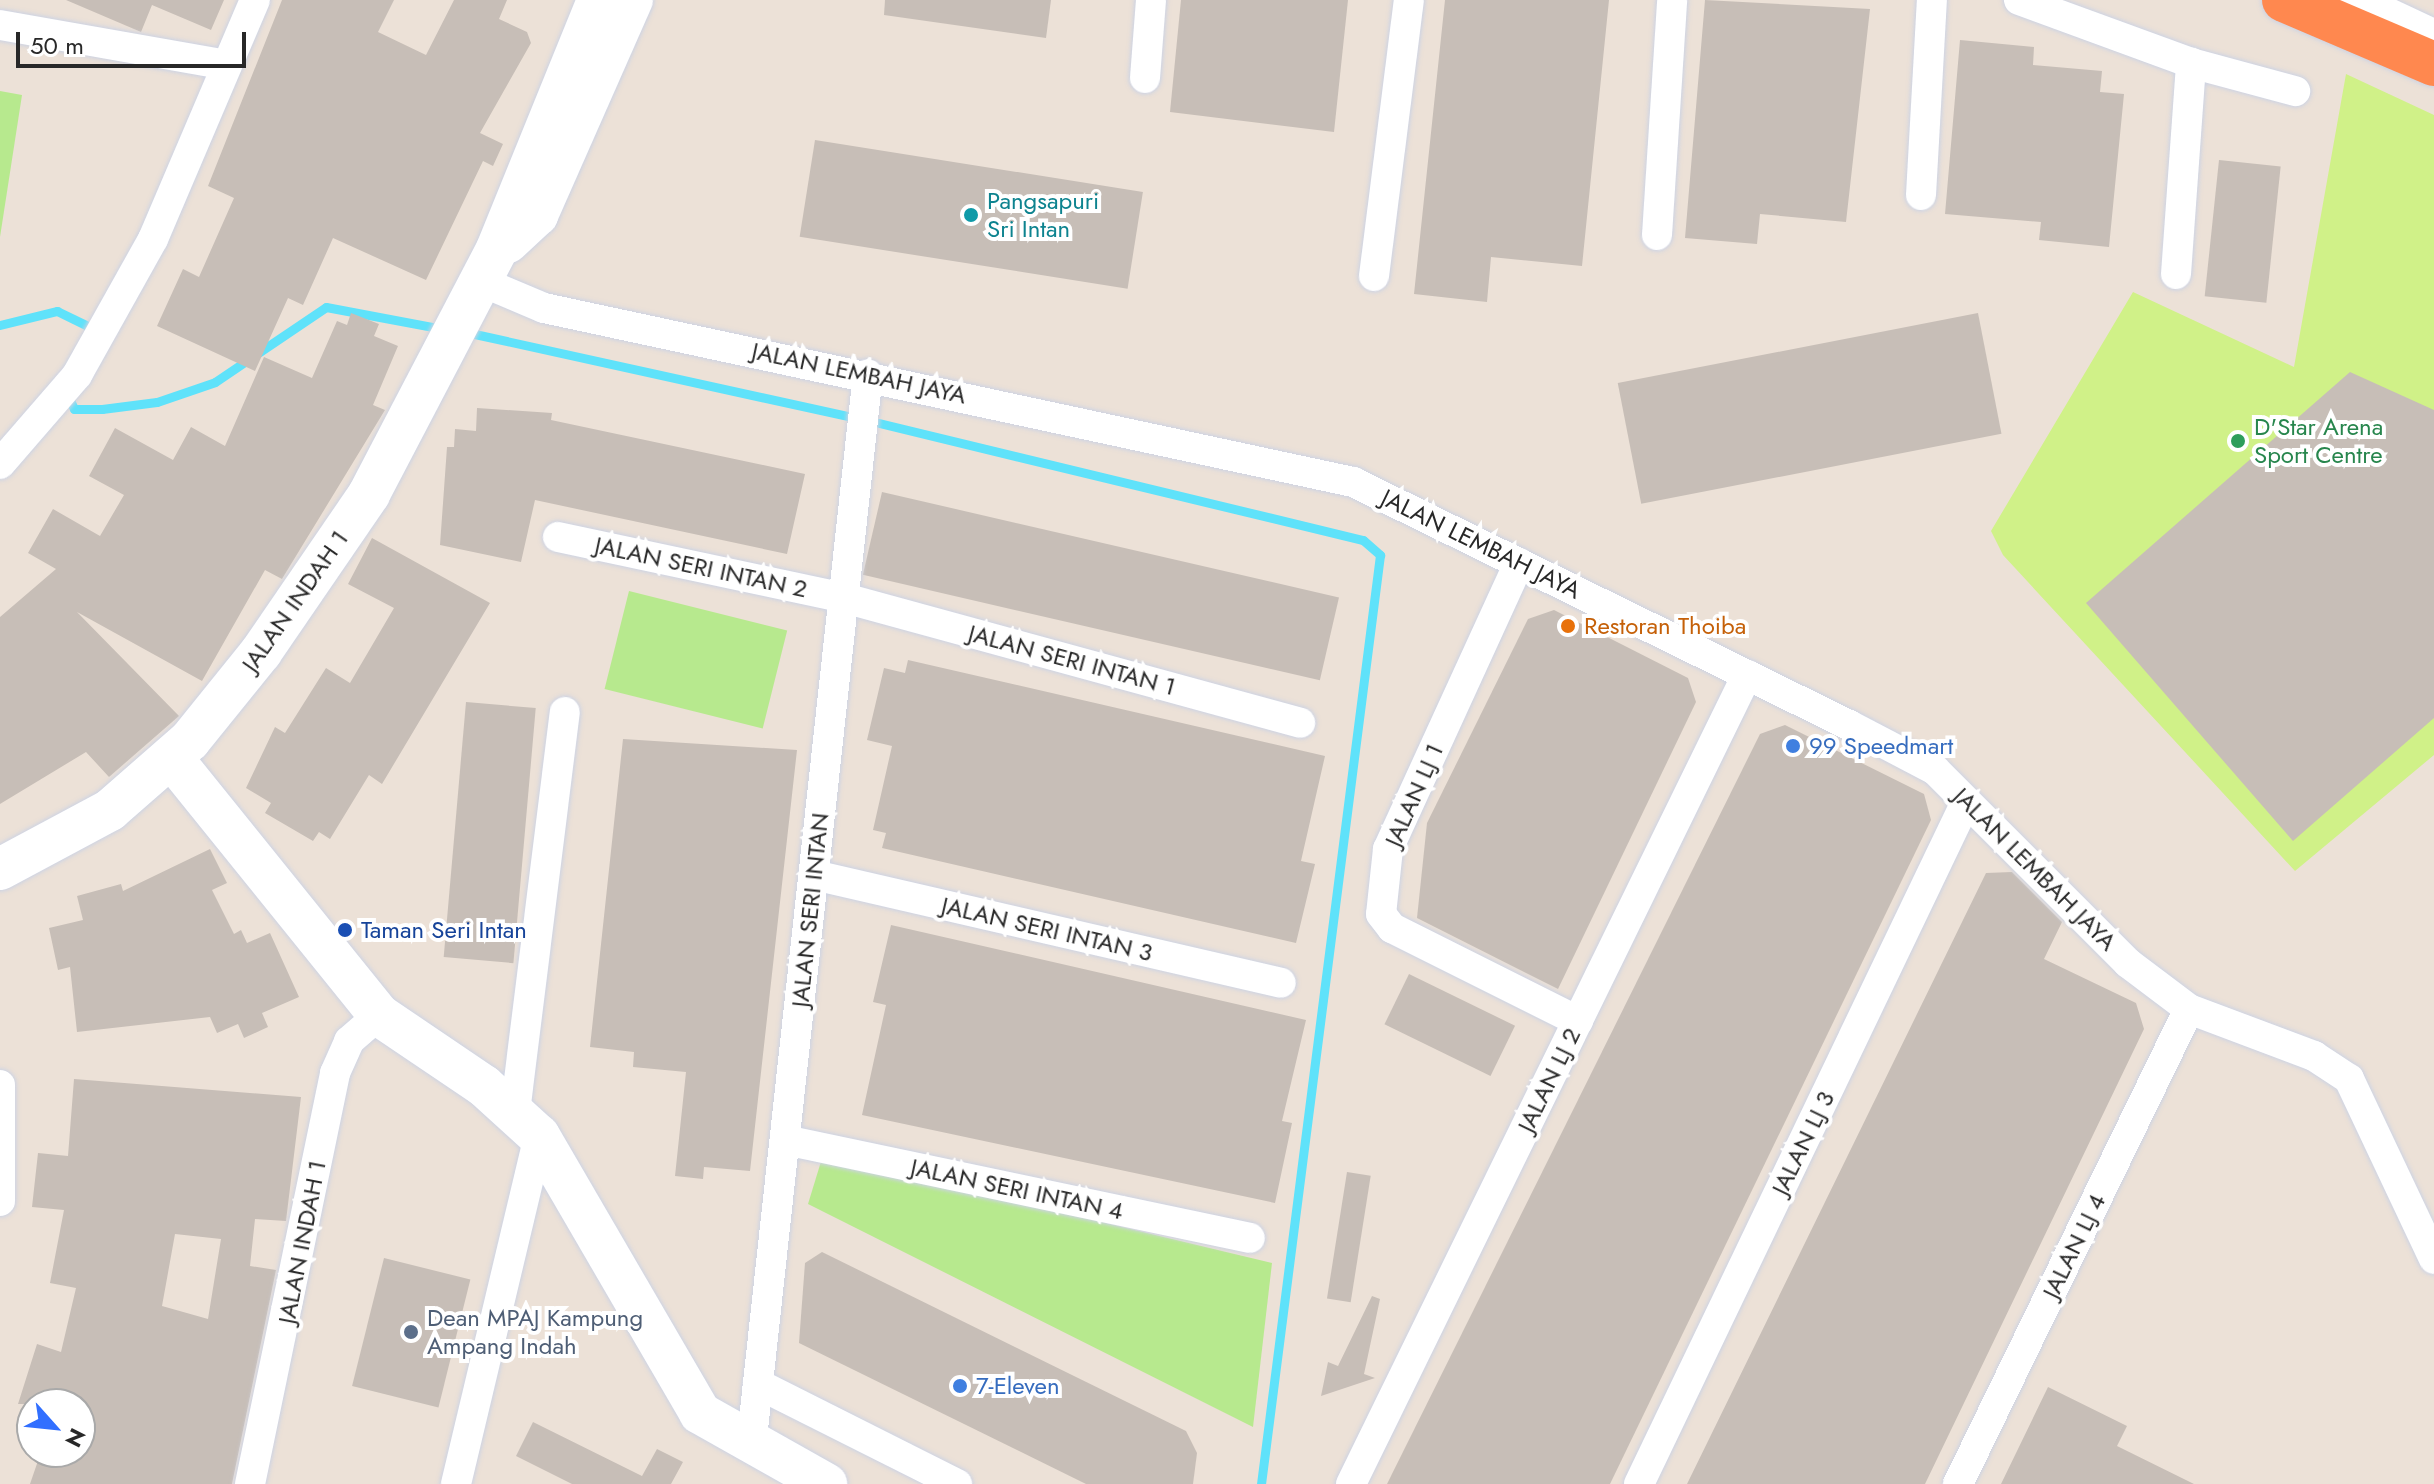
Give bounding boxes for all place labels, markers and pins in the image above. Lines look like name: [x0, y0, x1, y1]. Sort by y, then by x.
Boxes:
place label: Pangsapuri Sri Intan: [987, 187, 1099, 243]
marker: Pangsapuri Sri Intan: [962, 206, 980, 224]
place label: D'Star Arena Sport Centre: [2254, 413, 2383, 469]
marker: D'Star Arena Sport Centre: [2229, 432, 2247, 450]
place label: Restoran Thoiba: [1584, 612, 1746, 640]
marker: Restoran Thoiba: [1559, 617, 1577, 635]
place label: 99 Speedmart: [1809, 732, 1953, 760]
marker: 99 Speedmart: [1784, 737, 1802, 755]
place label: Taman Seri Intan: [361, 916, 527, 944]
marker: Taman Seri Intan: [336, 921, 354, 939]
place label: Dean MPAJ Kampung Ampang Indah: [427, 1304, 643, 1360]
marker: Dean MPAJ Kampung Ampang Indah: [402, 1323, 420, 1341]
place label: 7-Eleven: [976, 1372, 1060, 1400]
marker: 7-Eleven: [951, 1377, 969, 1395]

